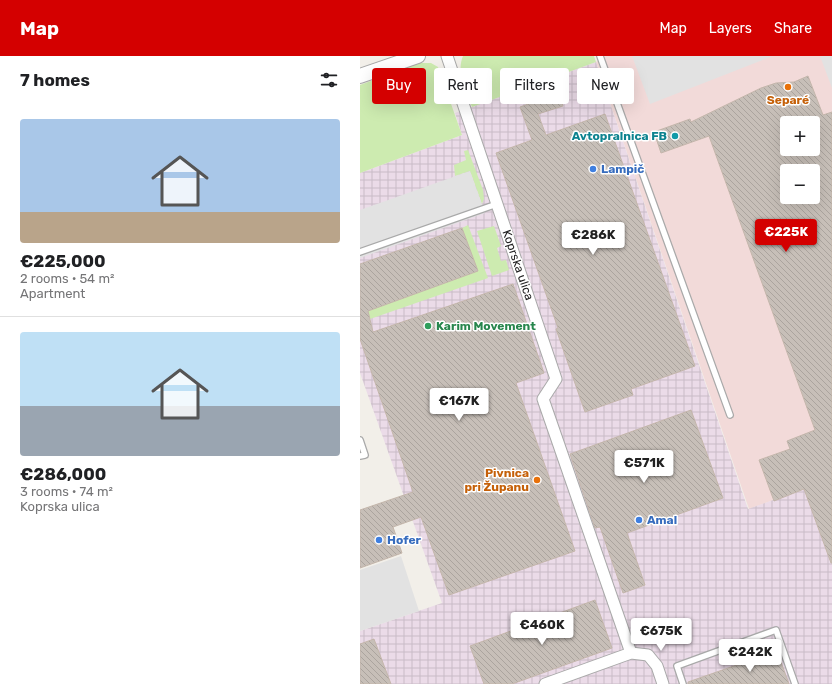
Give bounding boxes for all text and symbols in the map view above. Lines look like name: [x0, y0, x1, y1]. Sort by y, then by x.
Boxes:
text: Map: [20, 17, 59, 40]
text: Map: [660, 20, 687, 37]
text: Layers: [709, 20, 752, 37]
text: Share: [774, 20, 812, 37]
chip: Buy: [372, 68, 426, 104]
chip: Rent: [434, 68, 492, 104]
chip: Filters: [500, 68, 569, 104]
chip: New: [577, 68, 634, 104]
icon: filters: [318, 69, 340, 91]
text: 7 homes: [20, 70, 90, 90]
marker: Separé: [783, 82, 793, 92]
place label: Separé: [767, 93, 809, 107]
map controls: [780, 116, 820, 204]
button: +: [780, 116, 820, 156]
place label: Avtopralnica FB: [572, 129, 667, 143]
marker: Avtopralnica FB: [670, 131, 680, 141]
icon: home: [144, 145, 216, 217]
place label: Lampič: [601, 162, 644, 176]
marker: Lampič: [588, 164, 598, 174]
button: −: [780, 164, 820, 204]
pin: €225K: [758, 219, 814, 253]
pin: €286K: [565, 222, 621, 256]
text: €225K: [764, 224, 808, 239]
text: €286K: [571, 227, 615, 242]
street label: Koprska ulica: [499, 228, 537, 302]
text: €225,000: [20, 251, 106, 271]
text: 2 rooms · 54 m²: [20, 271, 114, 286]
text: Apartment: [20, 286, 85, 301]
place label: Karim Movement: [436, 319, 536, 333]
marker: Karim Movement: [423, 321, 433, 331]
icon: home: [144, 358, 216, 430]
pin: €167K: [431, 388, 487, 422]
text: €167K: [439, 393, 479, 408]
pin: €571K: [616, 450, 672, 484]
text: €571K: [623, 455, 665, 470]
text: €286,000: [20, 464, 106, 484]
place label: Pivnica pri Županu: [465, 466, 529, 494]
marker: Pivnica pri Županu: [532, 475, 542, 485]
text: 3 rooms · 74 m²: [20, 484, 113, 499]
text: Koprska ulica: [20, 499, 100, 514]
place label: Amal: [647, 513, 677, 527]
marker: Amal: [634, 515, 644, 525]
place label: Hofer: [387, 533, 422, 547]
marker: Hofer: [374, 535, 384, 545]
pin: €460K: [514, 612, 570, 646]
text: €460K: [519, 617, 565, 632]
pin: €675K: [633, 618, 689, 652]
text: €675K: [640, 623, 682, 638]
pin: €242K: [722, 639, 778, 673]
text: €242K: [728, 644, 772, 659]

